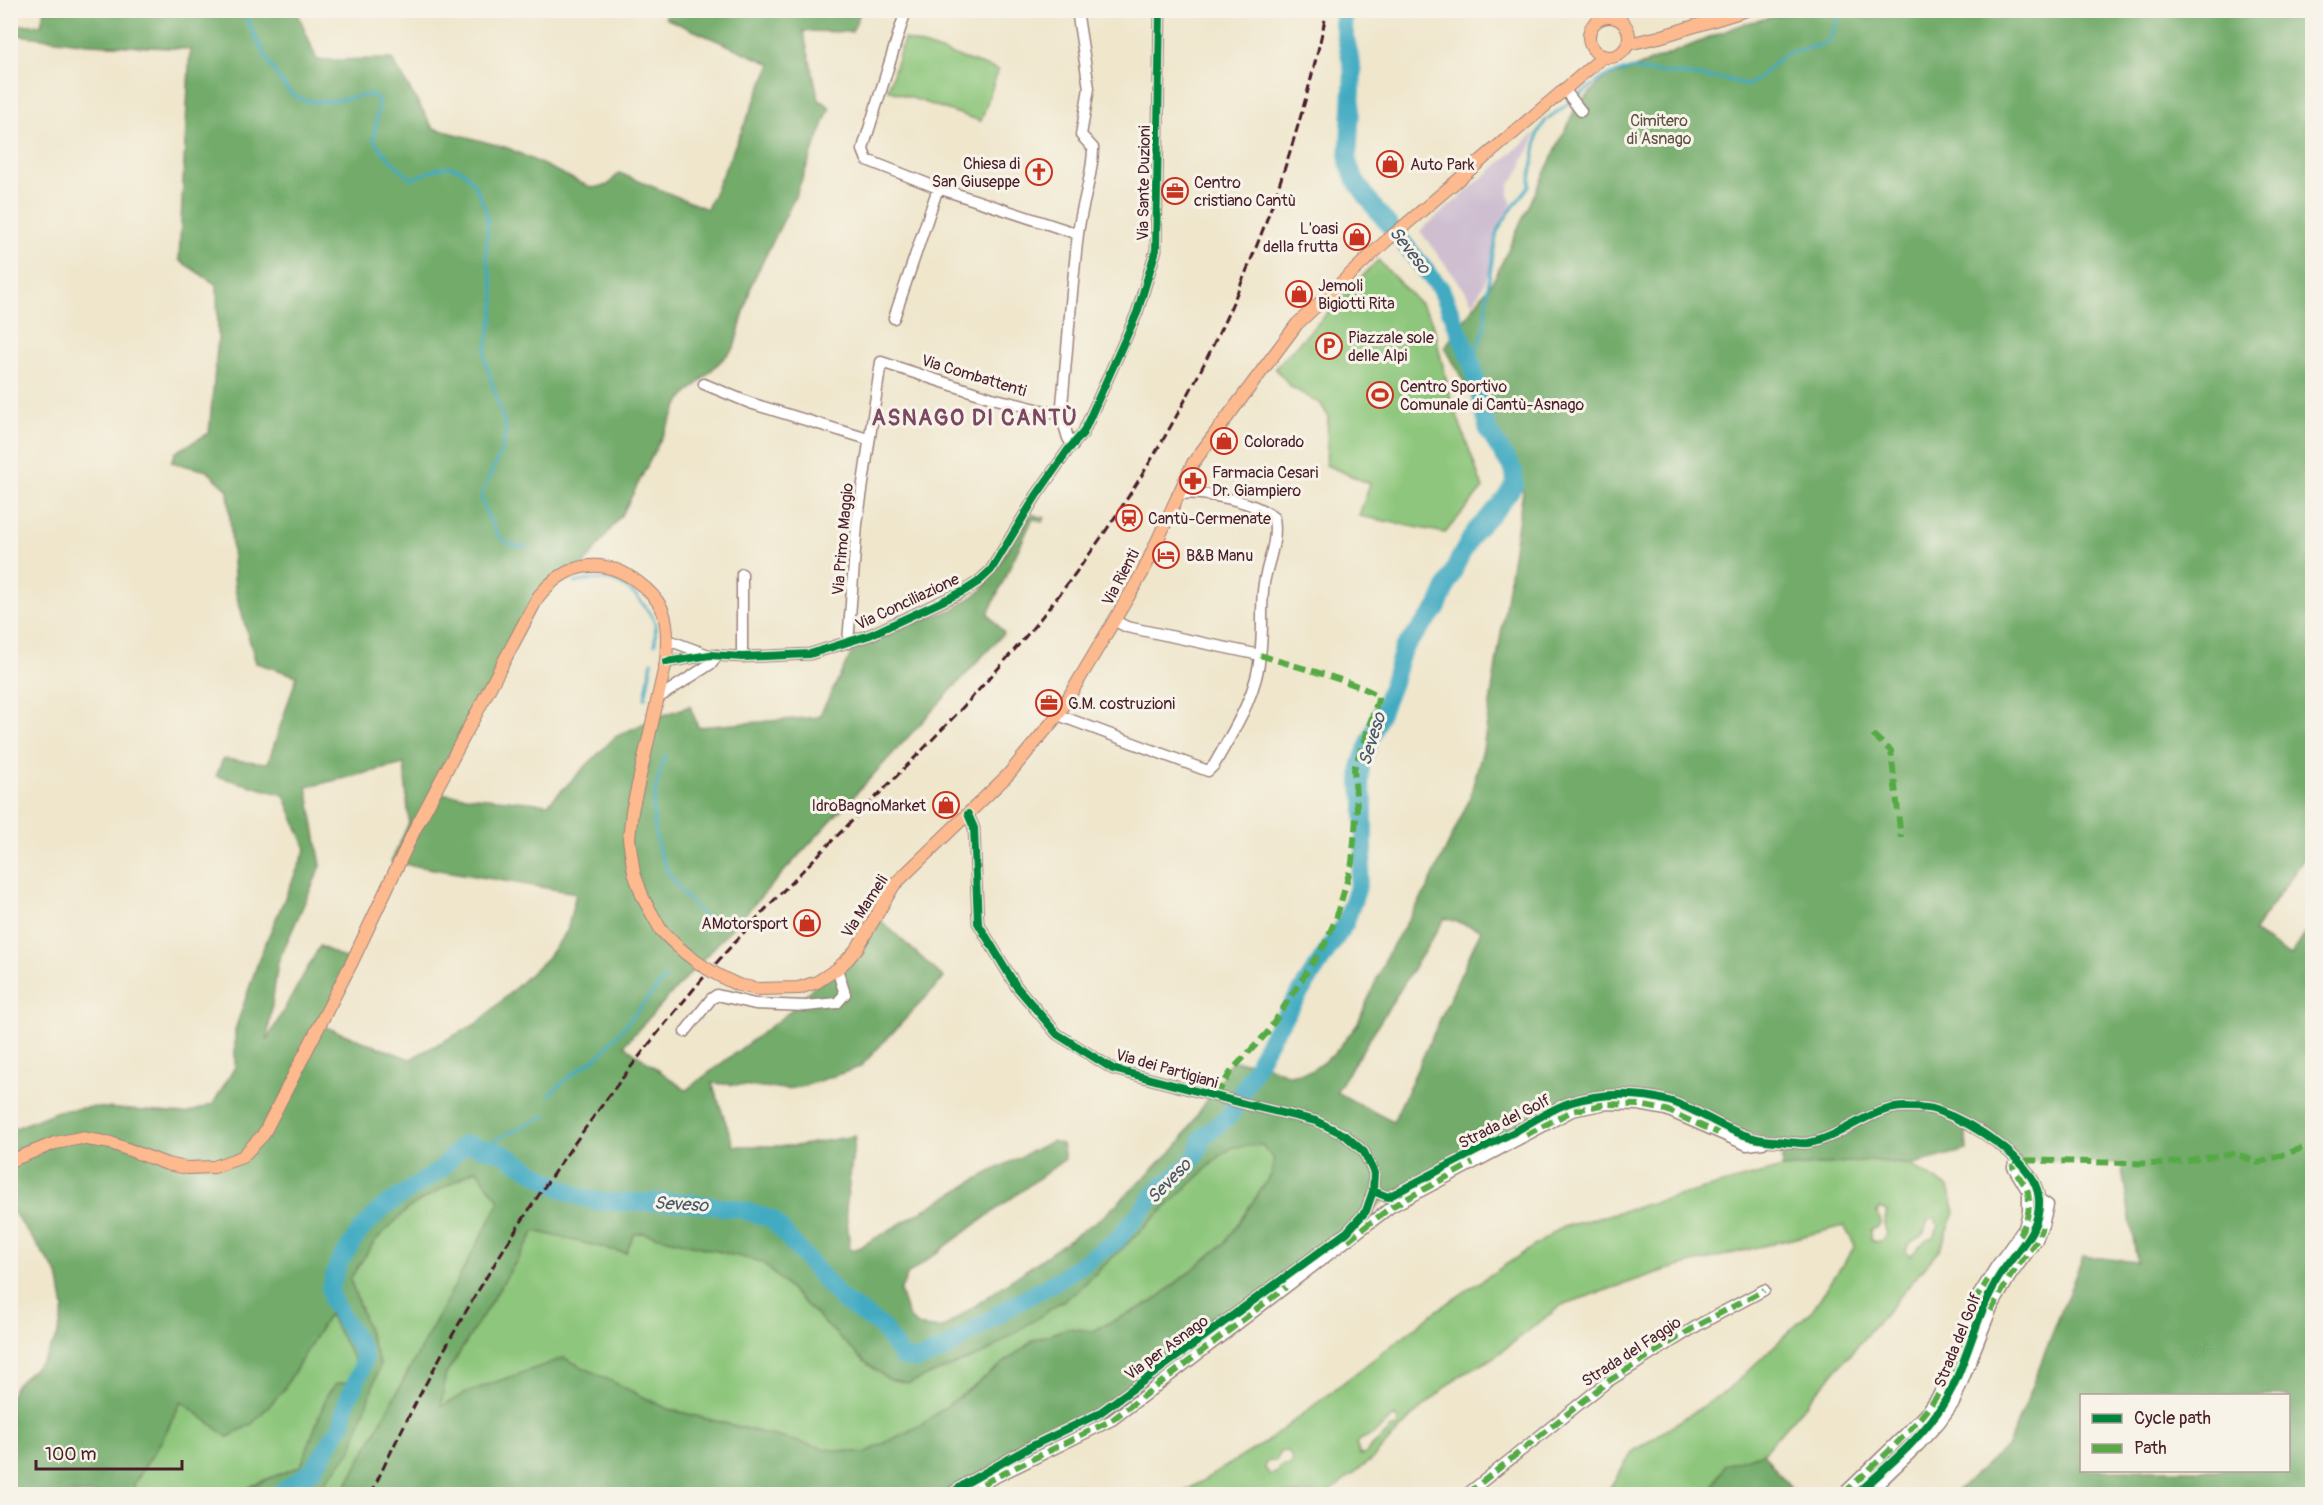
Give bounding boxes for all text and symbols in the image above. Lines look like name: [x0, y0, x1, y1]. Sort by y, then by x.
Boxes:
park label: Cimitero di Asnago: [1627, 111, 1692, 149]
street label: Via Sante Duzioni: [1133, 125, 1155, 241]
shop icon: Auto Park: [1375, 149, 1405, 179]
place label: Chiesa di San Giuseppe: [932, 154, 1020, 192]
place label: Auto Park: [1410, 155, 1475, 175]
church icon: Chiesa di San Giuseppe: [1024, 157, 1054, 187]
place label: Centro cristiano Cantù: [1194, 173, 1296, 211]
office icon: Centro cristiano Cantù: [1160, 176, 1190, 206]
place label: L'oasi della frutta: [1263, 219, 1338, 257]
shop icon: L'oasi della frutta: [1342, 222, 1372, 252]
water label: Seveso: [1384, 222, 1436, 280]
place label: Jemoli Bigiotti Rita: [1318, 276, 1395, 314]
shop icon: Jemoli Bigiotti Rita: [1284, 279, 1314, 309]
place label: Piazzale sole delle Alpi: [1348, 328, 1434, 366]
parking icon: Piazzale sole delle Alpi: [1314, 331, 1344, 361]
street label: Via Combattenti: [919, 350, 1029, 401]
place label: Centro Sportivo Comunale di Cantù-Asnago: [1400, 377, 1584, 415]
sports icon: Centro Sportivo Comunale di Cantù-Asnago: [1365, 380, 1395, 410]
district label: ASNAGO DI CANTÙ: [872, 404, 1078, 432]
shop icon: Colorado: [1209, 426, 1239, 456]
place label: Colorado: [1244, 432, 1305, 452]
place label: Farmacia Cesari Dr. Giampiero: [1212, 463, 1318, 501]
pharmacy icon: Farmacia Cesari Dr. Giampiero: [1178, 466, 1208, 496]
street label: Via Primo Maggio: [828, 482, 858, 596]
station icon: Cantù-Cermenate: [1114, 503, 1144, 533]
place label: Cantù-Cermenate: [1148, 509, 1271, 529]
hotel icon: B&B Manu: [1151, 540, 1181, 570]
street label: Via Rienti: [1098, 546, 1144, 609]
place label: B&B Manu: [1186, 546, 1253, 566]
street label: Via Conciliazione: [852, 569, 963, 635]
office icon: G.M. costruzioni: [1034, 688, 1064, 718]
place label: G.M. costruzioni: [1068, 694, 1175, 714]
water label: Seveso: [1354, 709, 1392, 768]
shop icon: IdroBagnoMarket: [931, 790, 961, 820]
place label: IdroBagnoMarket: [811, 796, 927, 816]
street label: Via Mameli: [837, 871, 893, 942]
shop icon: AMotorsport: [792, 908, 822, 938]
place label: AMotorsport: [701, 914, 789, 934]
street label: Via dei Partigiani: [1113, 1045, 1221, 1093]
street label: Strada del Golf: [1455, 1090, 1554, 1154]
water label: Seveso: [1142, 1153, 1197, 1209]
water label: Seveso: [653, 1192, 710, 1217]
street label: Strada del Golf: [1930, 1290, 1986, 1391]
street label: Via per Asnago: [1121, 1310, 1213, 1385]
street label: Strada del Faggio: [1578, 1312, 1685, 1391]
legend: [2080, 1394, 2290, 1472]
text: Cycle path: [2134, 1407, 2211, 1430]
scale bar: [36, 1433, 182, 1471]
text: Path: [2134, 1437, 2167, 1460]
text: 100 m: [45, 1443, 97, 1466]

